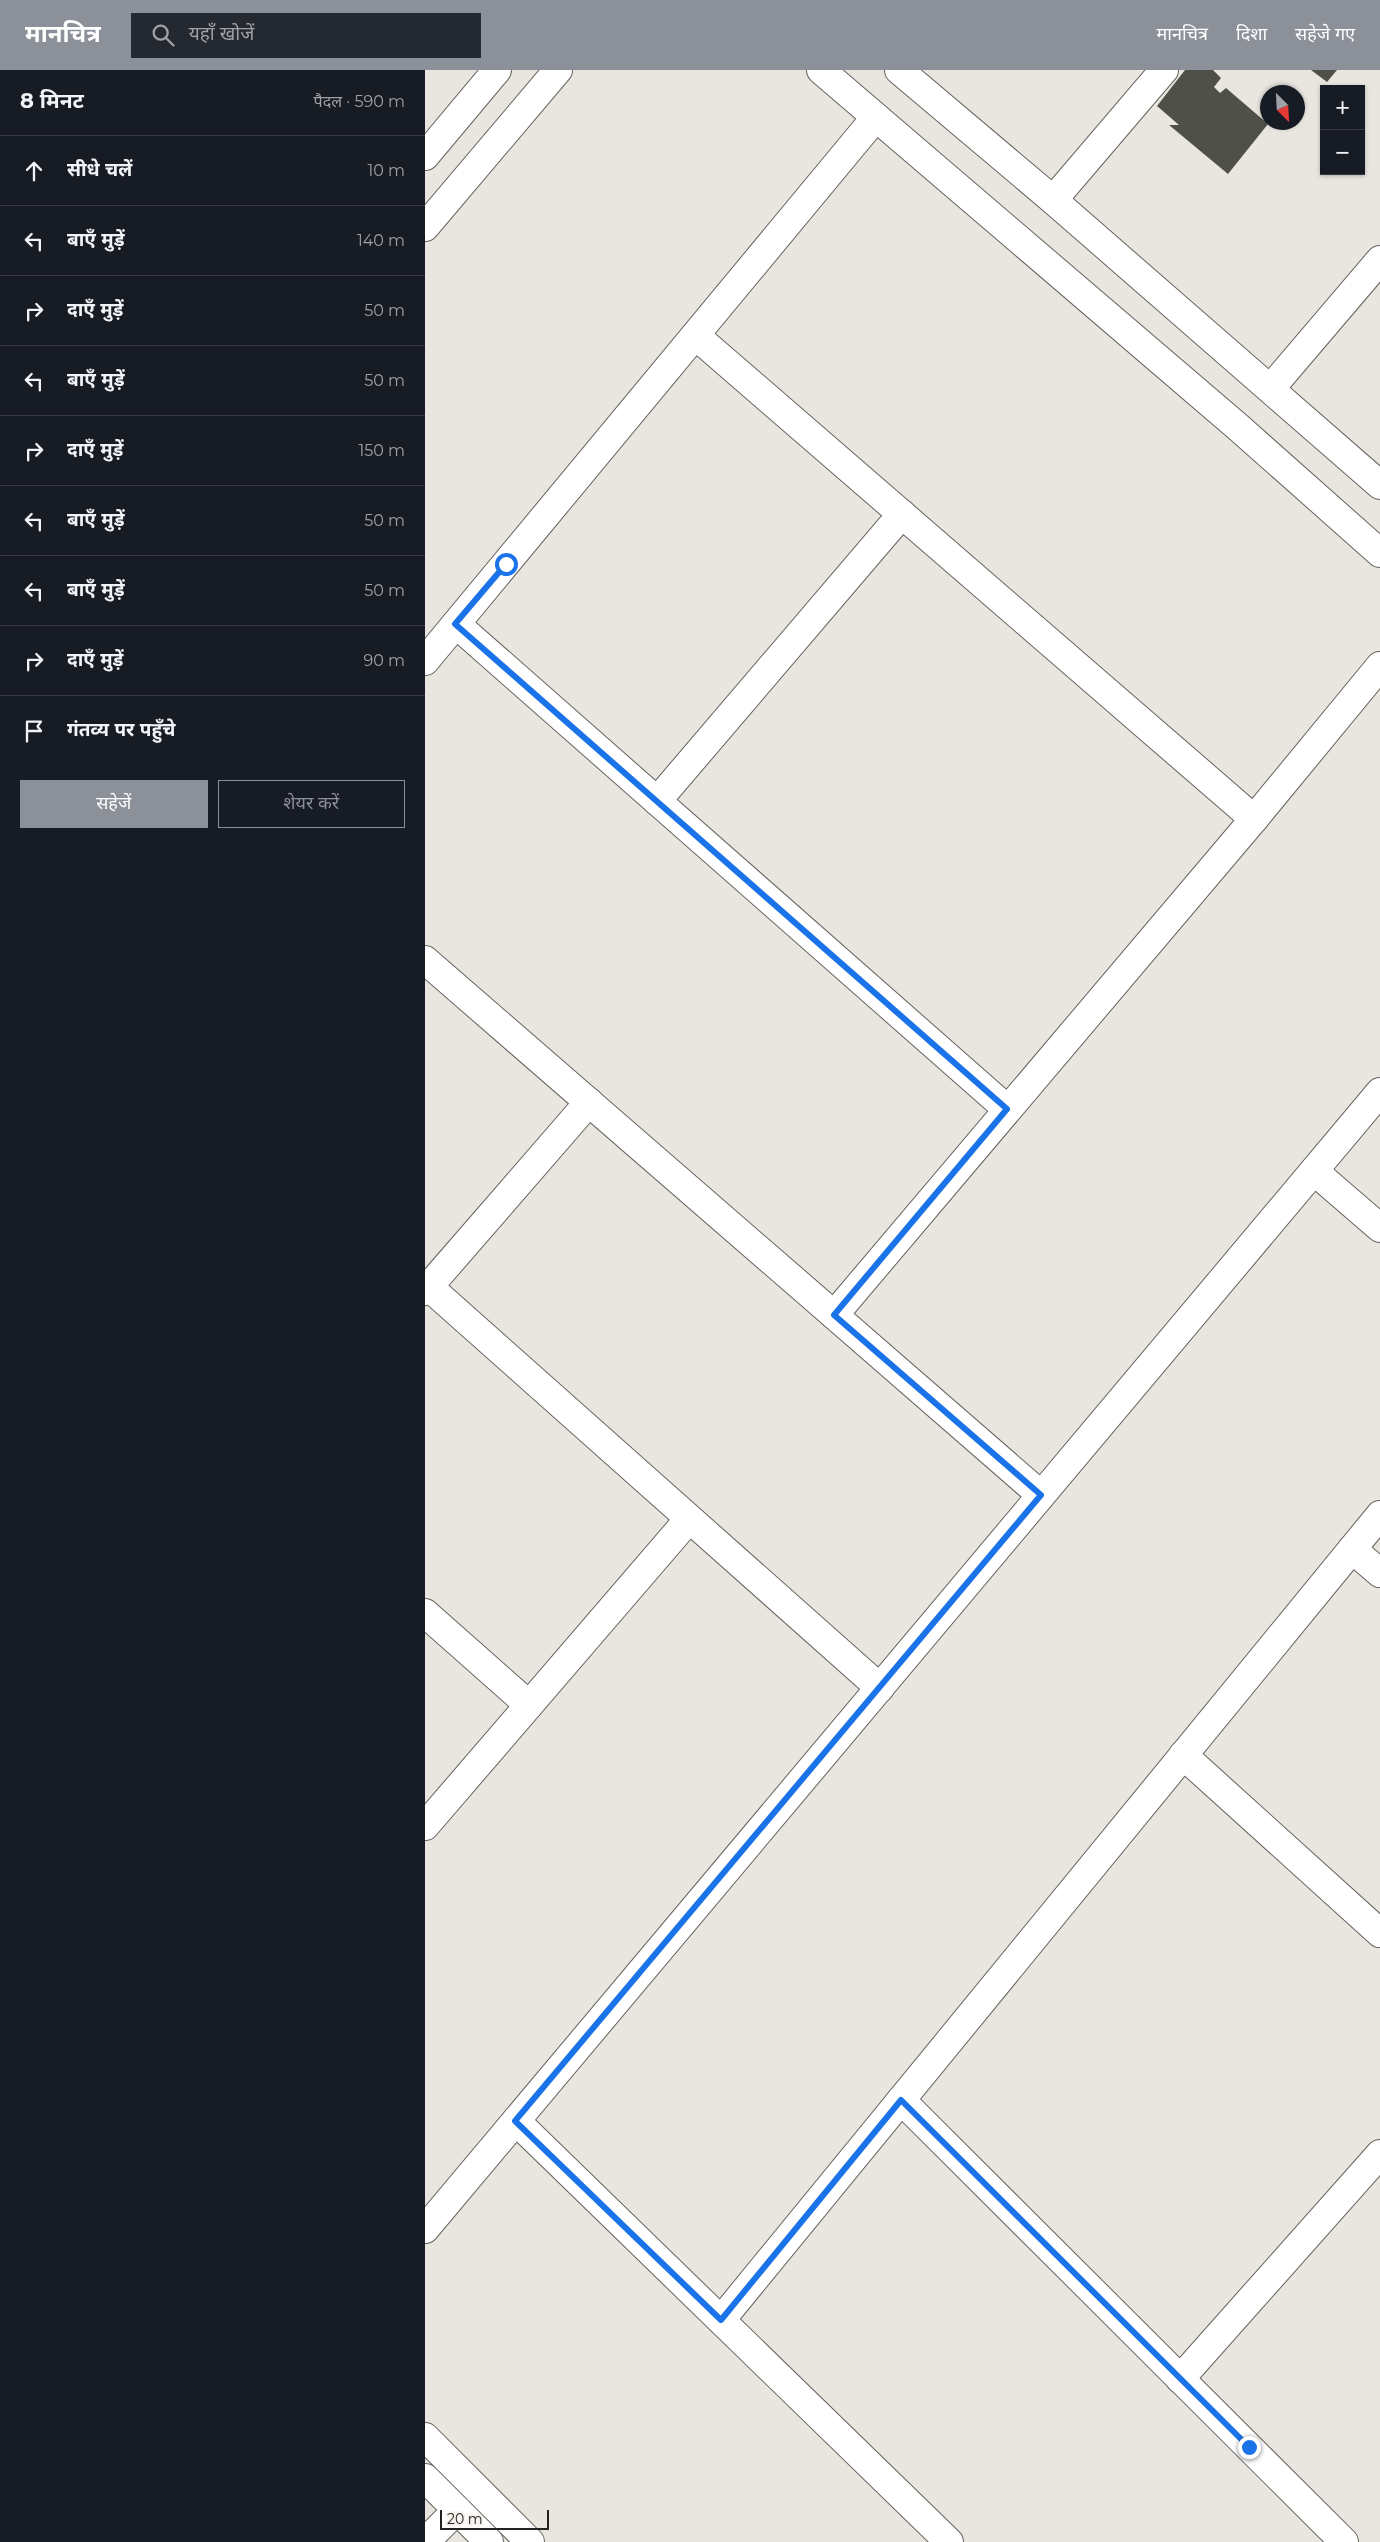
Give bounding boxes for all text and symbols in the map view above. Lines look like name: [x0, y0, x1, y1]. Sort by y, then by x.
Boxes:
search box: [131, 13, 481, 58]
text: मानचित्र: [25, 19, 101, 48]
icon: search: [149, 21, 177, 49]
text: यहाँ खोजें: [189, 22, 254, 45]
text: मानचित्र: [1157, 23, 1208, 45]
text: दिशा: [1236, 23, 1267, 45]
text: सहेजे गए: [1295, 23, 1355, 45]
north arrow: [1260, 85, 1305, 130]
map controls: [1320, 85, 1365, 175]
button: +: [1320, 85, 1365, 130]
text: 8 मिनट: [20, 88, 84, 113]
text: पैदल · 590 m: [314, 92, 405, 111]
button: −: [1320, 130, 1365, 175]
icon: ahead: [20, 157, 48, 185]
text: सीधे चलें: [67, 158, 132, 181]
text: 10 m: [367, 161, 405, 180]
icon: left: [20, 227, 48, 255]
text: बाएँ मुड़ें: [67, 228, 124, 251]
text: 140 m: [357, 231, 405, 250]
icon: right: [20, 297, 48, 325]
text: दाएँ मुड़ें: [67, 298, 123, 321]
text: 50 m: [364, 301, 405, 320]
icon: left: [20, 367, 48, 395]
text: बाएँ मुड़ें: [67, 368, 124, 391]
text: 50 m: [364, 371, 405, 390]
icon: right: [20, 437, 48, 465]
text: दाएँ मुड़ें: [67, 438, 123, 461]
text: 150 m: [358, 441, 405, 460]
icon: left: [20, 507, 48, 535]
text: बाएँ मुड़ें: [67, 508, 124, 531]
text: 50 m: [364, 511, 405, 530]
route start: [495, 553, 518, 576]
icon: left: [20, 577, 48, 605]
text: बाएँ मुड़ें: [67, 578, 124, 601]
text: 50 m: [364, 581, 405, 600]
icon: right: [20, 647, 48, 675]
text: दाएँ मुड़ें: [67, 648, 123, 671]
text: 90 m: [363, 651, 405, 670]
icon: arrive: [20, 717, 48, 745]
text: गंतव्य पर पहुँचे: [67, 718, 175, 741]
button: सहेजें: [20, 780, 208, 828]
button: शेयर करें: [218, 780, 405, 828]
route end: [1238, 2436, 1261, 2459]
scale bar: [440, 2507, 549, 2530]
text: 20 m: [447, 2510, 483, 2528]

